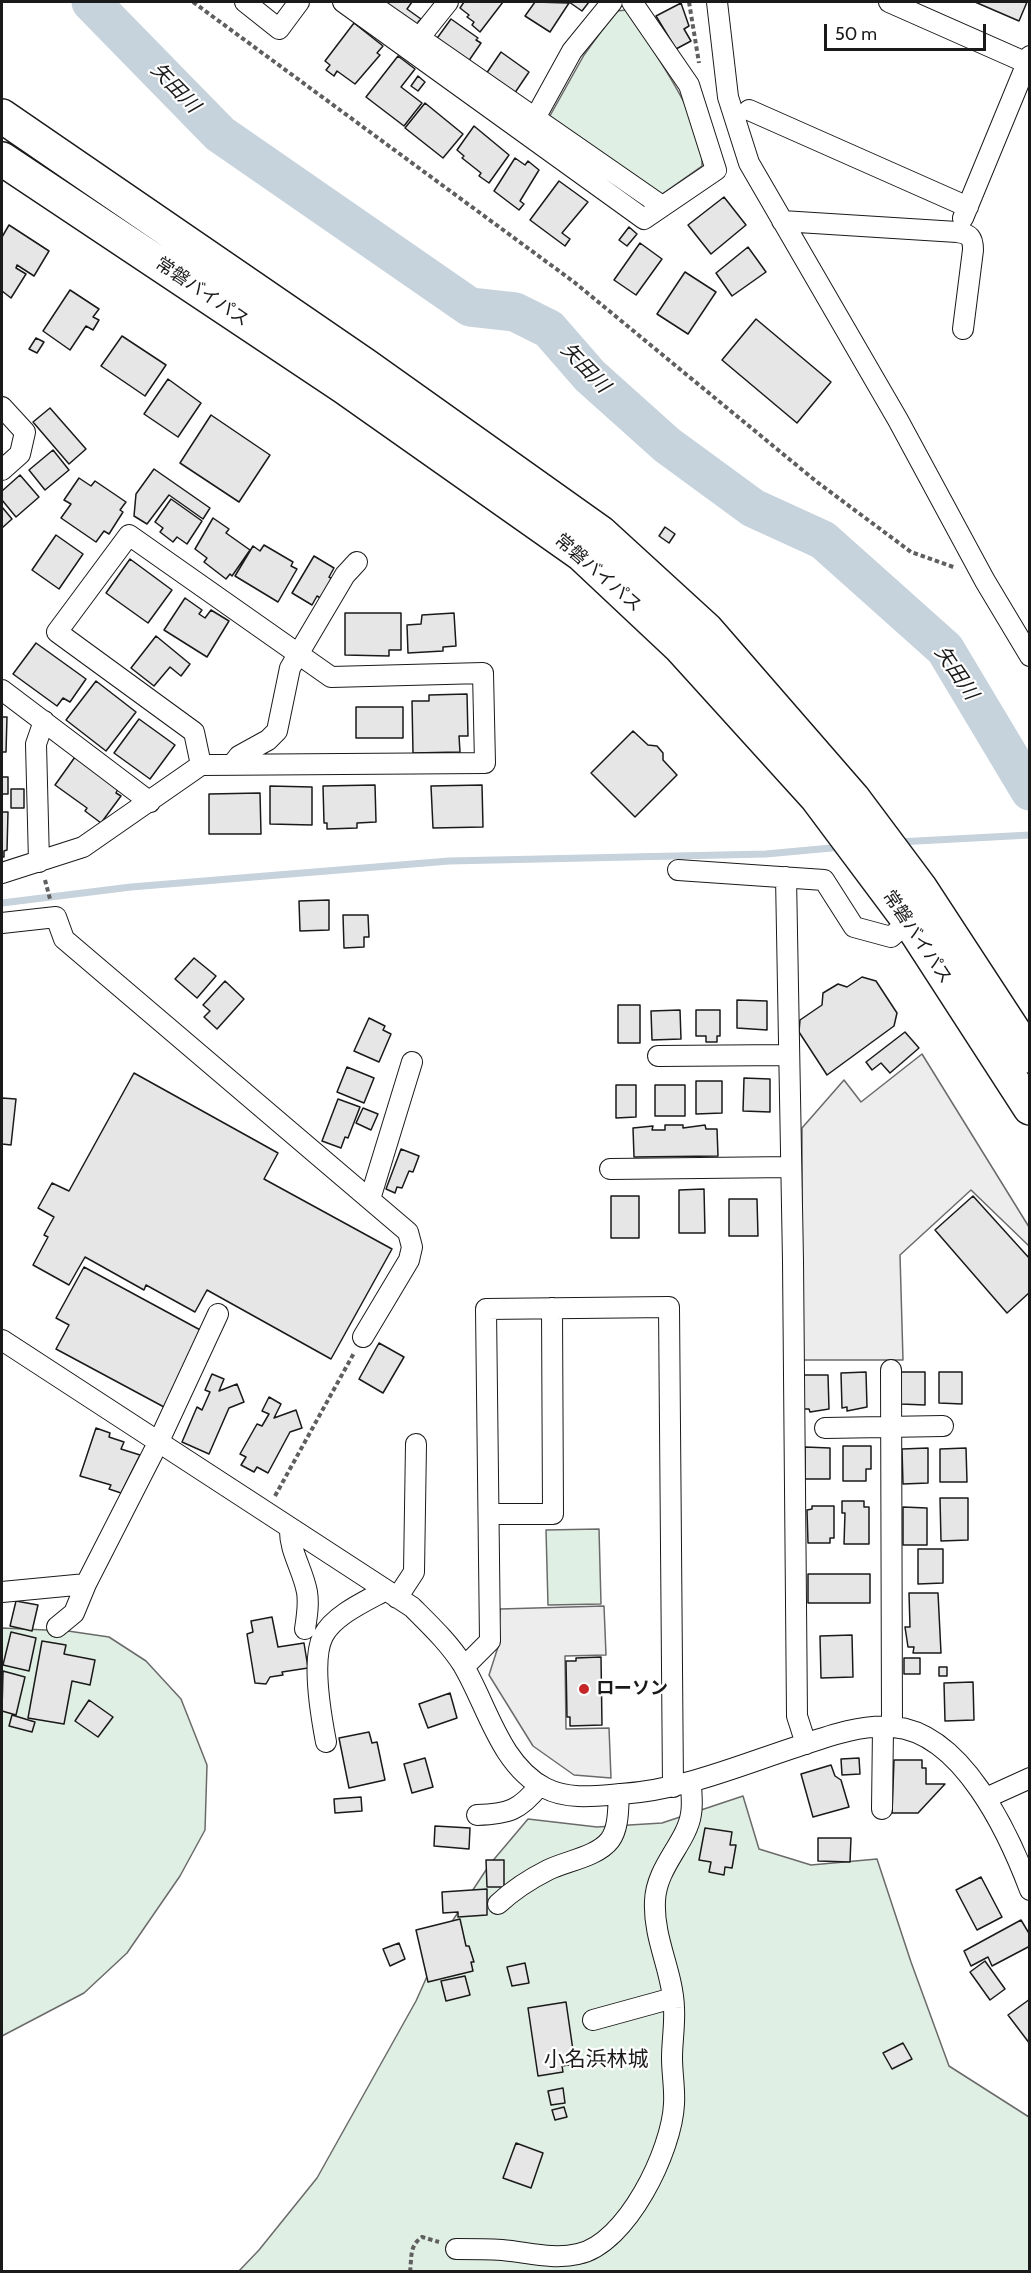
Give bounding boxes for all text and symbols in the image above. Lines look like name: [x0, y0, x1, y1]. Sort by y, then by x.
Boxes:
scale bar: [827, 12, 989, 50]
text: 50 m: [835, 23, 877, 45]
water label: 矢田川: [146, 58, 204, 118]
street label: 常磐バイパス: [151, 253, 253, 331]
water label: 矢田川: [556, 338, 614, 398]
street label: 常磐バイパス: [550, 529, 646, 617]
water label: 矢田川: [929, 641, 983, 705]
street label: 常磐バイパス: [878, 886, 956, 988]
place label: ローソン: [596, 1678, 668, 1700]
marker: ローソン: [577, 1682, 591, 1696]
district label: 小名浜林城: [544, 2047, 648, 2073]

